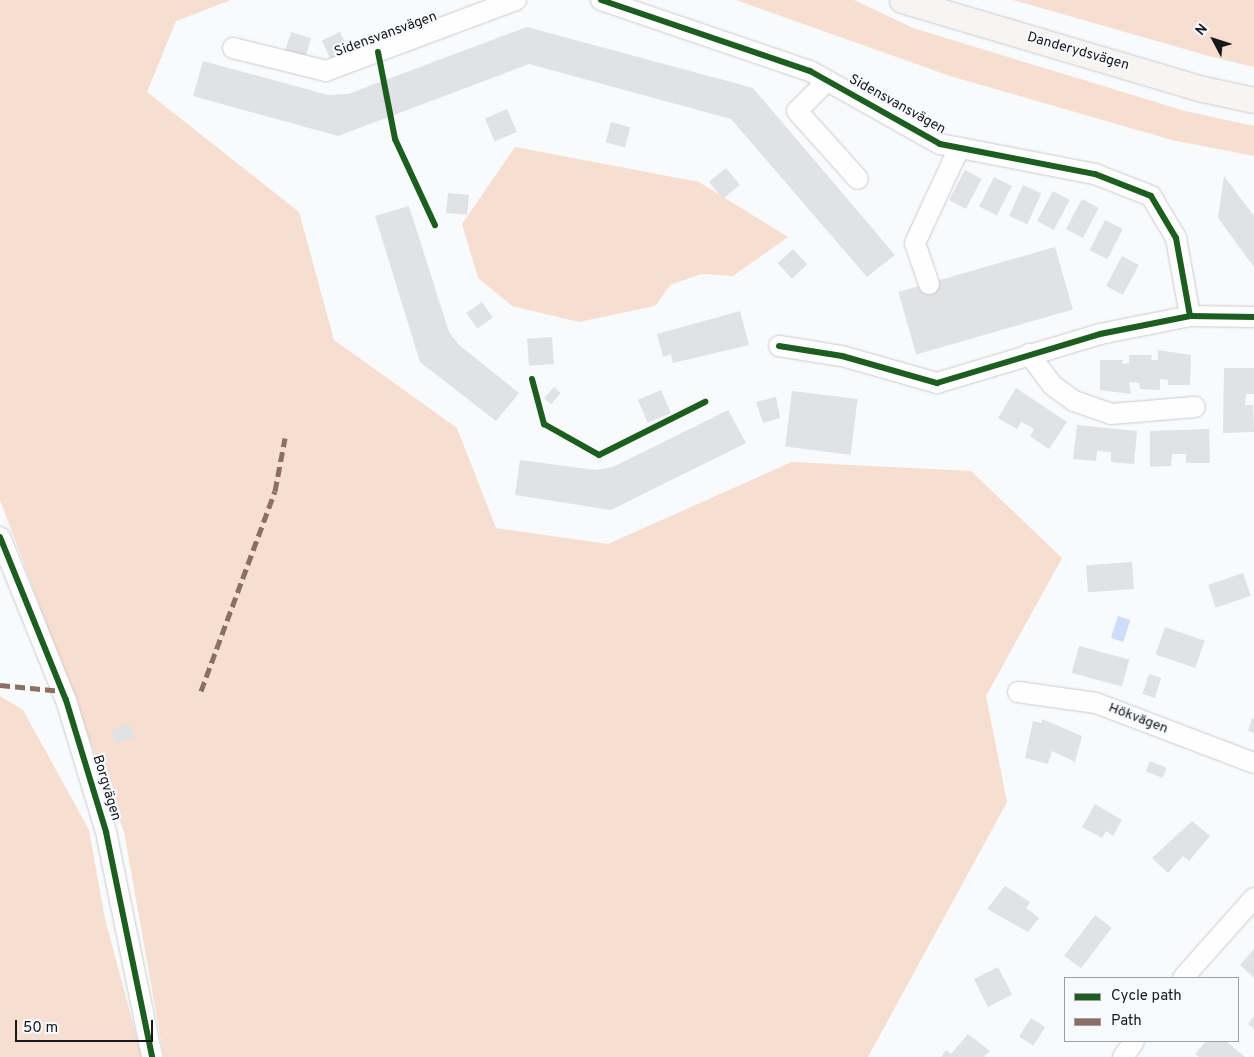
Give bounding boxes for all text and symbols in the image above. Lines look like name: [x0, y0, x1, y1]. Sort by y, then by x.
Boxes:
street label: Sidensvansvägen: [332, 9, 440, 61]
north arrow: [1189, 15, 1239, 65]
text: N: [1192, 21, 1212, 39]
street label: Danderydsvägen: [1025, 29, 1131, 75]
street label: Sidensvansvägen: [846, 71, 948, 139]
street label: Hökvägen: [1106, 700, 1170, 738]
street label: Borgvägen: [88, 753, 124, 823]
legend: [1064, 977, 1239, 1042]
text: Cycle path: [1111, 987, 1182, 1006]
scale bar: [18, 1010, 155, 1042]
text: Path: [1111, 1012, 1142, 1031]
text: 50 m: [23, 1019, 58, 1038]

